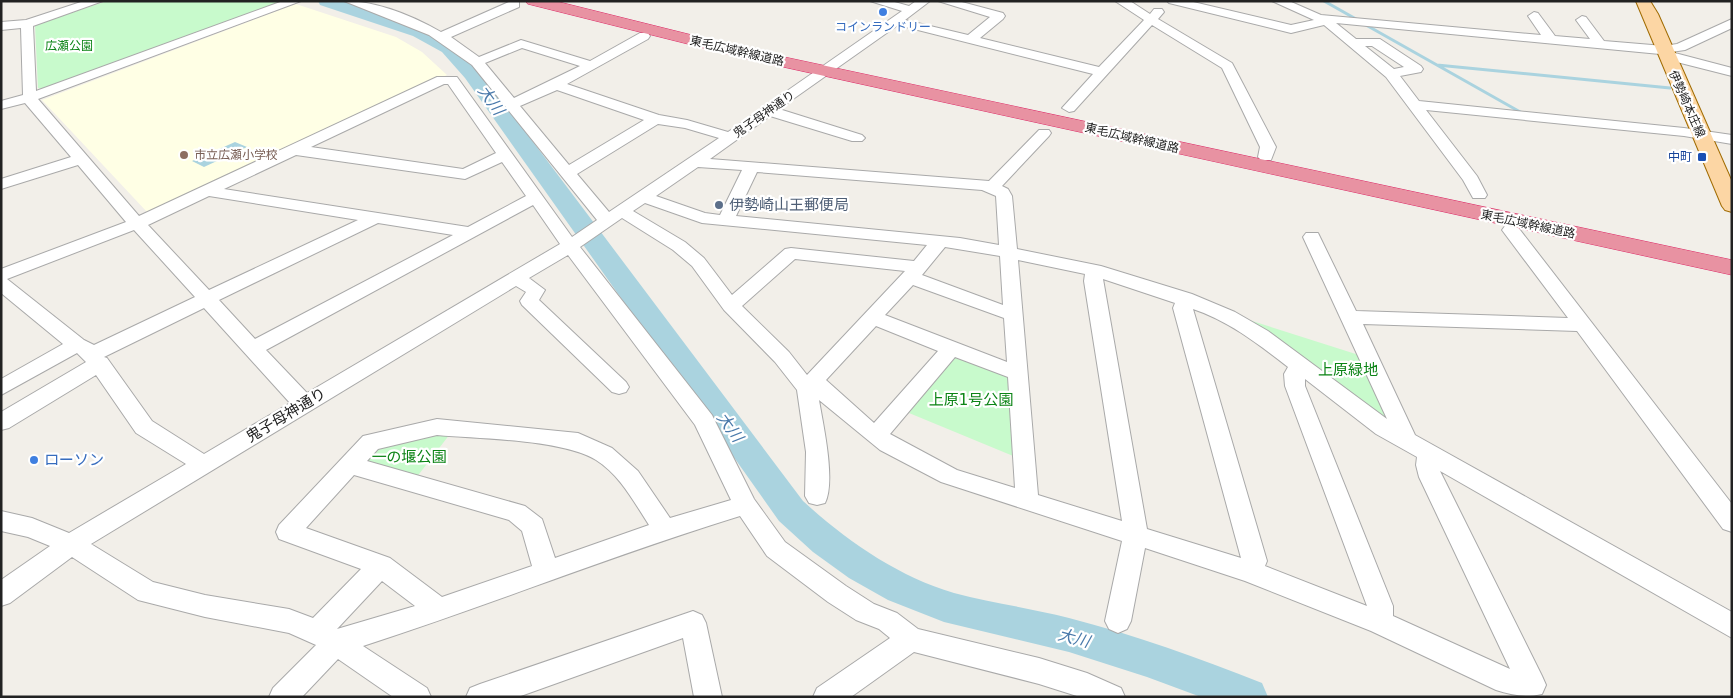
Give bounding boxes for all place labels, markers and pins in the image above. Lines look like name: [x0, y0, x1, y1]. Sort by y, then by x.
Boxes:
marker: コインランドリー: [877, 6, 889, 18]
place label: コインランドリー: [835, 20, 931, 34]
place label: 市立広瀬小学校: [194, 148, 278, 162]
marker: 市立広瀬小学校: [178, 149, 190, 161]
place label: 中町: [1668, 150, 1692, 164]
marker: 中町: [1696, 151, 1708, 163]
place label: 伊勢崎山王郵便局: [729, 196, 849, 214]
marker: 伊勢崎山王郵便局: [713, 199, 725, 211]
place label: ローソン: [44, 451, 104, 469]
marker: ローソン: [28, 454, 40, 466]

